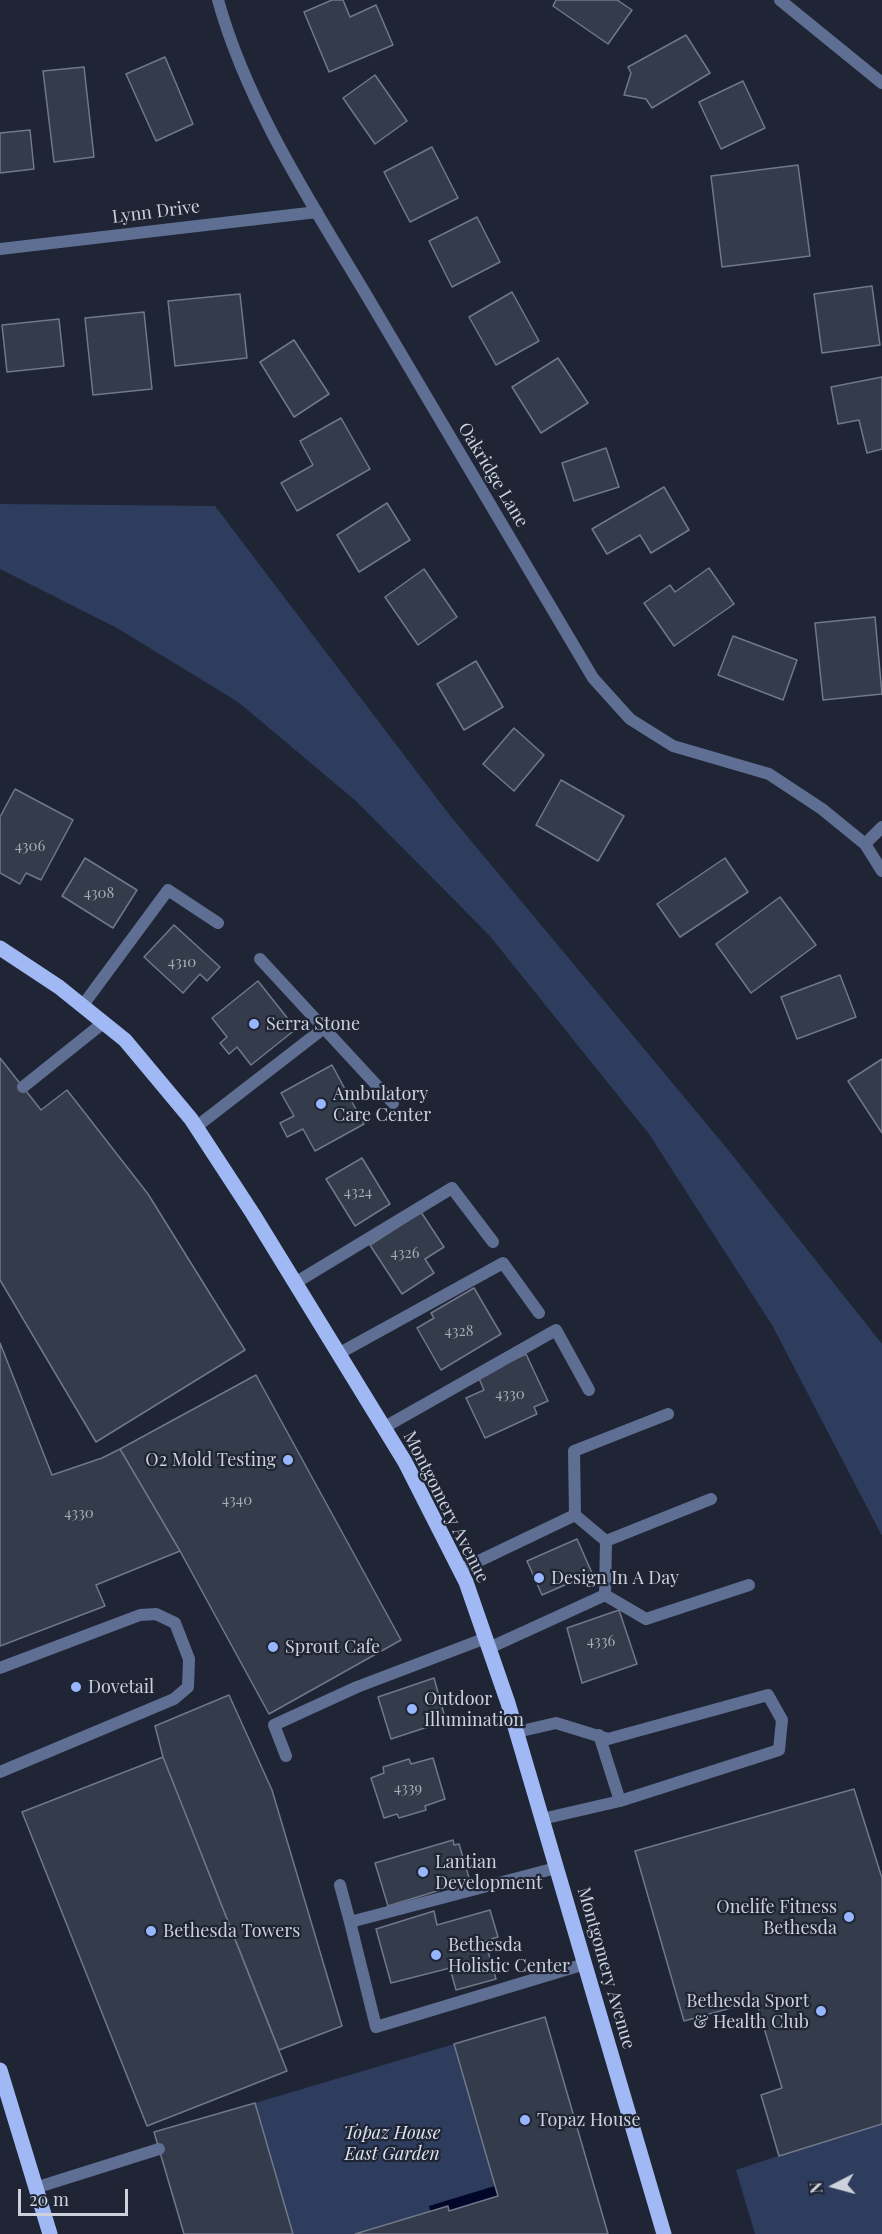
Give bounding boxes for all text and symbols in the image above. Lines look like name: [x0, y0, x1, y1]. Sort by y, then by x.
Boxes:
street label: Lynn Drive: [111, 196, 201, 228]
street label: Oakridge Lane: [453, 419, 533, 531]
house number: 4306: [15, 837, 45, 855]
house number: 4308: [84, 884, 114, 902]
house number: 4310: [168, 953, 196, 971]
place label: Serra Stone: [266, 1013, 360, 1035]
marker: Serra Stone: [247, 1017, 261, 1031]
place label: Ambulatory Care Center: [333, 1083, 431, 1126]
marker: Ambulatory Care Center: [314, 1097, 328, 1111]
house number: 4324: [344, 1183, 372, 1201]
house number: 4326: [391, 1244, 419, 1262]
house number: 4328: [445, 1322, 473, 1340]
house number: 4330: [495, 1385, 525, 1403]
street label: Montgomery Avenue: [398, 1428, 494, 1586]
place label: O2 Mold Testing: [145, 1449, 276, 1471]
marker: O2 Mold Testing: [281, 1453, 295, 1467]
house number: 4340: [222, 1491, 252, 1509]
house number: 4330: [64, 1504, 94, 1522]
place label: Design In A Day: [551, 1567, 679, 1589]
marker: Design In A Day: [532, 1571, 546, 1585]
house number: 4336: [587, 1632, 615, 1650]
place label: Sprout Cafe: [285, 1636, 380, 1658]
marker: Sprout Cafe: [266, 1640, 280, 1654]
place label: Dovetail: [88, 1676, 154, 1698]
marker: Dovetail: [69, 1680, 83, 1694]
place label: Outdoor Illumination: [424, 1688, 524, 1730]
marker: Outdoor Illumination: [405, 1702, 419, 1716]
house number: 4339: [394, 1779, 422, 1797]
place label: Lantian Development: [435, 1851, 542, 1894]
marker: Lantian Development: [416, 1865, 430, 1879]
street label: Montgomery Avenue: [573, 1885, 639, 2051]
place label: Onelife Fitness Bethesda: [716, 1896, 837, 1938]
marker: Onelife Fitness Bethesda: [842, 1910, 856, 1924]
place label: Bethesda Towers: [163, 1920, 300, 1942]
marker: Bethesda Towers: [144, 1924, 158, 1938]
place label: Bethesda Holistic Center: [448, 1934, 570, 1976]
marker: Bethesda Holistic Center: [429, 1948, 443, 1962]
place label: Bethesda Sport & Health Club: [686, 1990, 809, 2032]
marker: Bethesda Sport & Health Club: [814, 2004, 828, 2018]
place label: Topaz House: [537, 2109, 641, 2131]
marker: Topaz House: [518, 2113, 532, 2127]
park label: Topaz House East Garden: [343, 2122, 441, 2164]
north arrow: [804, 2156, 864, 2216]
scale bar: [21, 2177, 130, 2215]
text: N: [805, 2181, 827, 2195]
text: 20 m: [29, 2187, 69, 2211]

